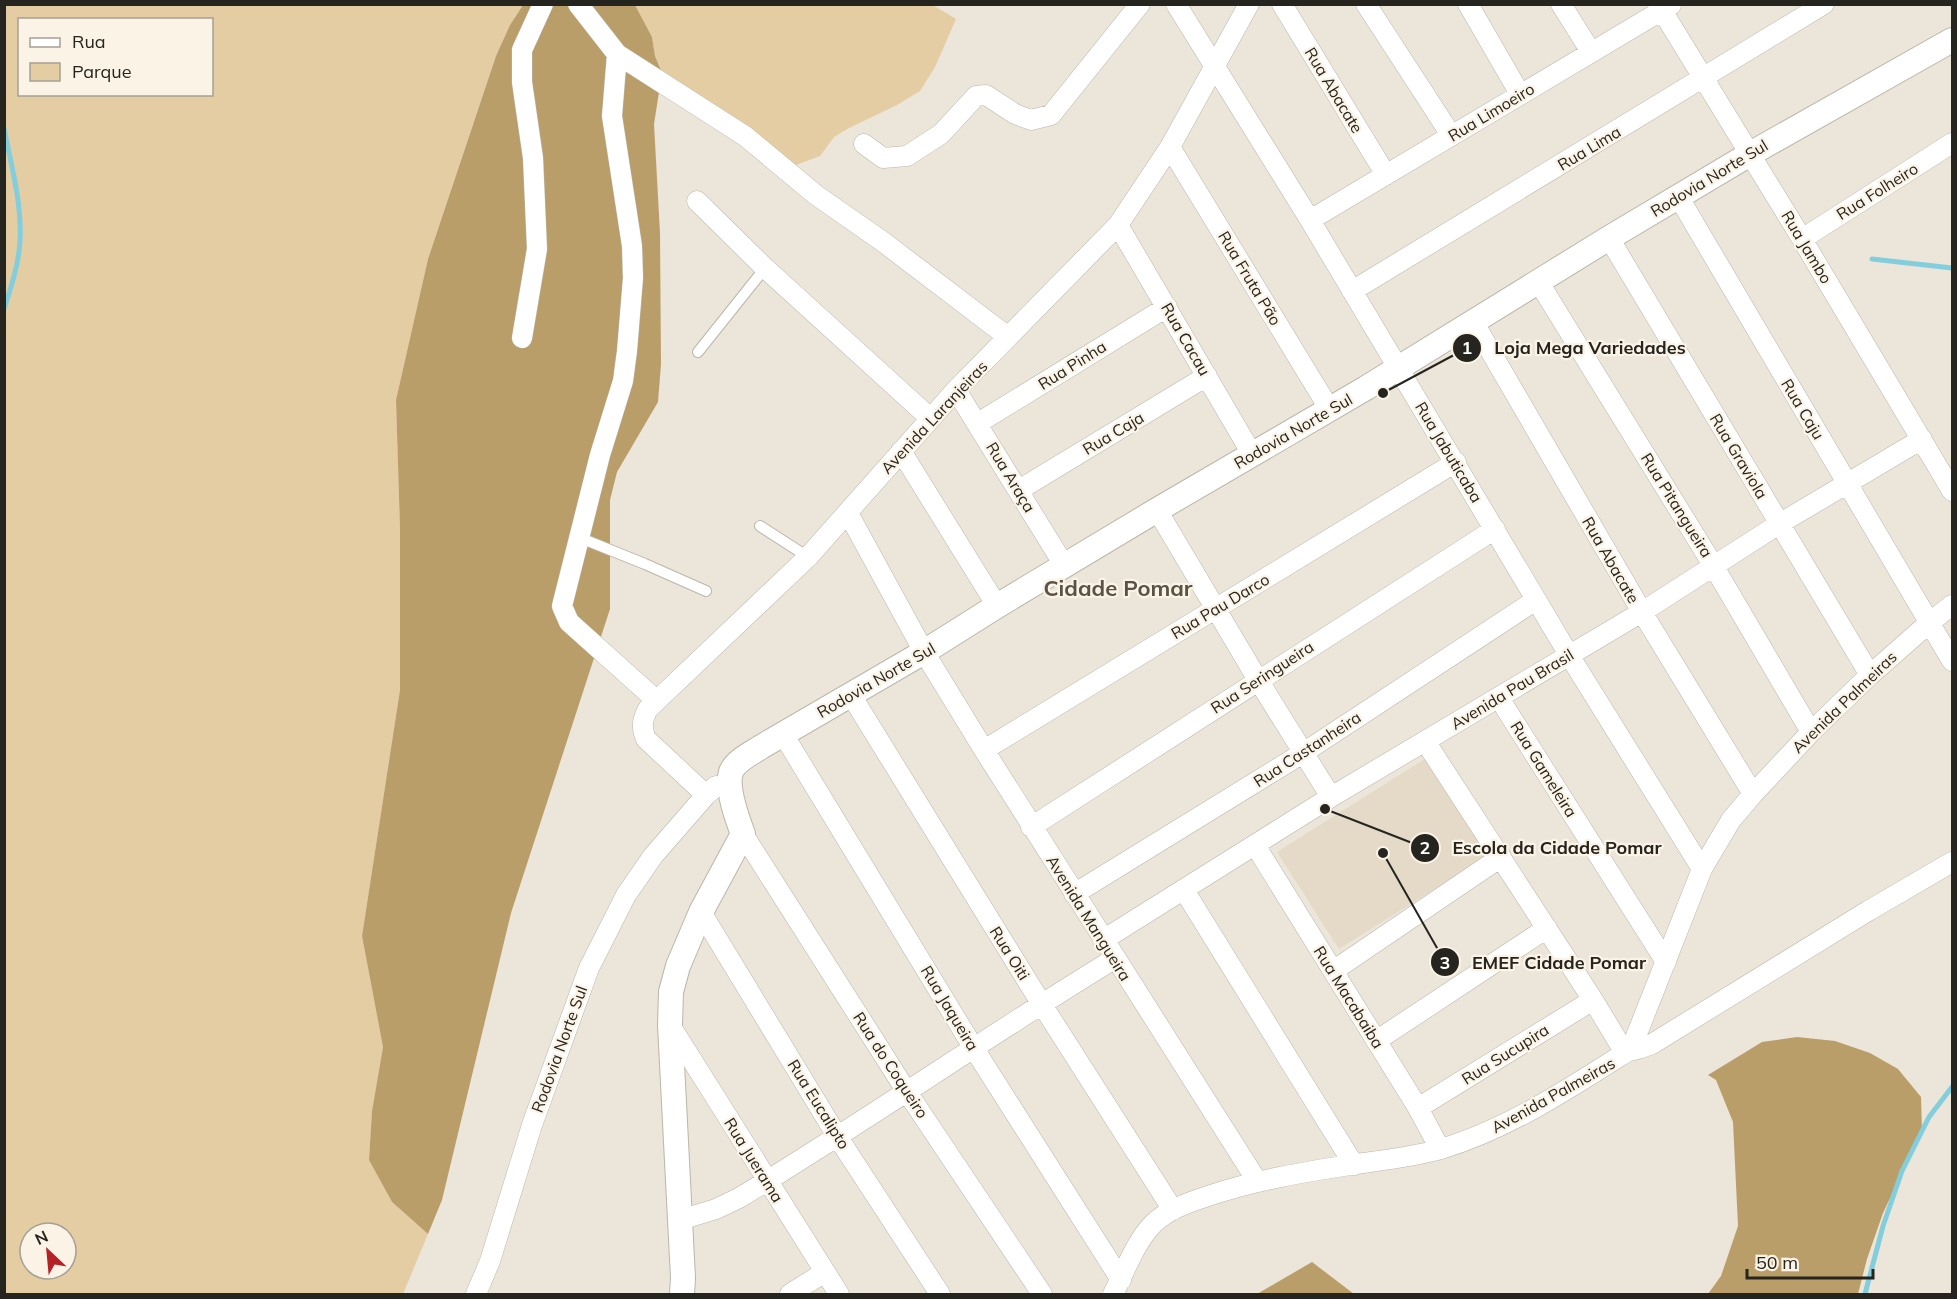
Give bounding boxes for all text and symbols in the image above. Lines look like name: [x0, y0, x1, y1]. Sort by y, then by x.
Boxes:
legend: [18, 18, 213, 96]
text: Rua: [72, 30, 106, 53]
street label: Rua Abacate: [1301, 43, 1367, 137]
text: Parque: [72, 60, 131, 83]
street label: Rua Limoeiro: [1444, 78, 1538, 146]
street label: Rua Lima: [1554, 121, 1624, 175]
street label: Rodovia Norte Sul: [1647, 135, 1771, 221]
street label: Rua Folheiro: [1832, 158, 1922, 224]
street label: Rua Jambo: [1777, 207, 1837, 287]
street label: Rua Fruta Pão: [1214, 227, 1286, 329]
street label: Rua Cacau: [1157, 299, 1215, 379]
callout: Loja Mega Variedades: [1452, 330, 1697, 366]
street label: Rua Pinha: [1034, 336, 1110, 394]
text: 1: [1462, 336, 1472, 359]
text: Loja Mega Variedades: [1494, 336, 1686, 359]
street label: Avenida Laranjeiras: [876, 356, 992, 478]
street label: Rua Caju: [1777, 375, 1829, 443]
street label: Rodovia Norte Sul: [1230, 389, 1356, 473]
street label: Rua Jabuticaba: [1411, 398, 1487, 506]
street label: Rua Caja: [1079, 407, 1147, 459]
street label: Rua Graviola: [1706, 410, 1772, 502]
street label: Rua Araça: [982, 438, 1040, 516]
street label: Rua Pitangueira: [1637, 449, 1717, 561]
street label: Rua Abacate: [1578, 513, 1644, 607]
street label: Rua Pau Darco: [1167, 569, 1273, 643]
district label: Cidade Pomar: [1043, 574, 1193, 602]
street label: Rua Seringueira: [1207, 636, 1317, 718]
street label: Rodovia Norte Sul: [813, 638, 939, 722]
street label: Avenida Pau Brasil: [1447, 644, 1577, 734]
street label: Avenida Palmeiras: [1787, 647, 1901, 757]
street label: Rua Castanheira: [1250, 707, 1364, 791]
street label: Rua Gameleira: [1506, 717, 1582, 821]
callout: Escola da Cidade Pomar: [1410, 830, 1673, 866]
text: 2: [1420, 836, 1430, 859]
text: Escola da Cidade Pomar: [1452, 836, 1662, 859]
street label: Avenida Mangueira: [1042, 851, 1136, 985]
street label: Rua Oiti: [986, 922, 1034, 984]
street label: Rua Macabaiba: [1309, 942, 1389, 1052]
callout: EMEF Cidade Pomar: [1430, 944, 1658, 980]
text: 3: [1440, 951, 1450, 974]
text: EMEF Cidade Pomar: [1472, 951, 1647, 974]
street label: Rua Jaqueira: [917, 962, 983, 1054]
street label: Rodovia Norte Sul: [527, 983, 591, 1115]
street label: Rua do Coqueiro: [849, 1008, 933, 1122]
street label: Rua Sucupira: [1458, 1019, 1552, 1089]
street label: Avenida Palmeiras: [1488, 1053, 1618, 1137]
street label: Rua Eucalipto: [784, 1055, 854, 1153]
street label: Rua Juerama: [720, 1114, 788, 1206]
north arrow: [18, 1221, 78, 1281]
text: N: [32, 1226, 51, 1249]
scale bar: [1747, 1242, 1873, 1280]
text: 50 m: [1756, 1251, 1798, 1274]

